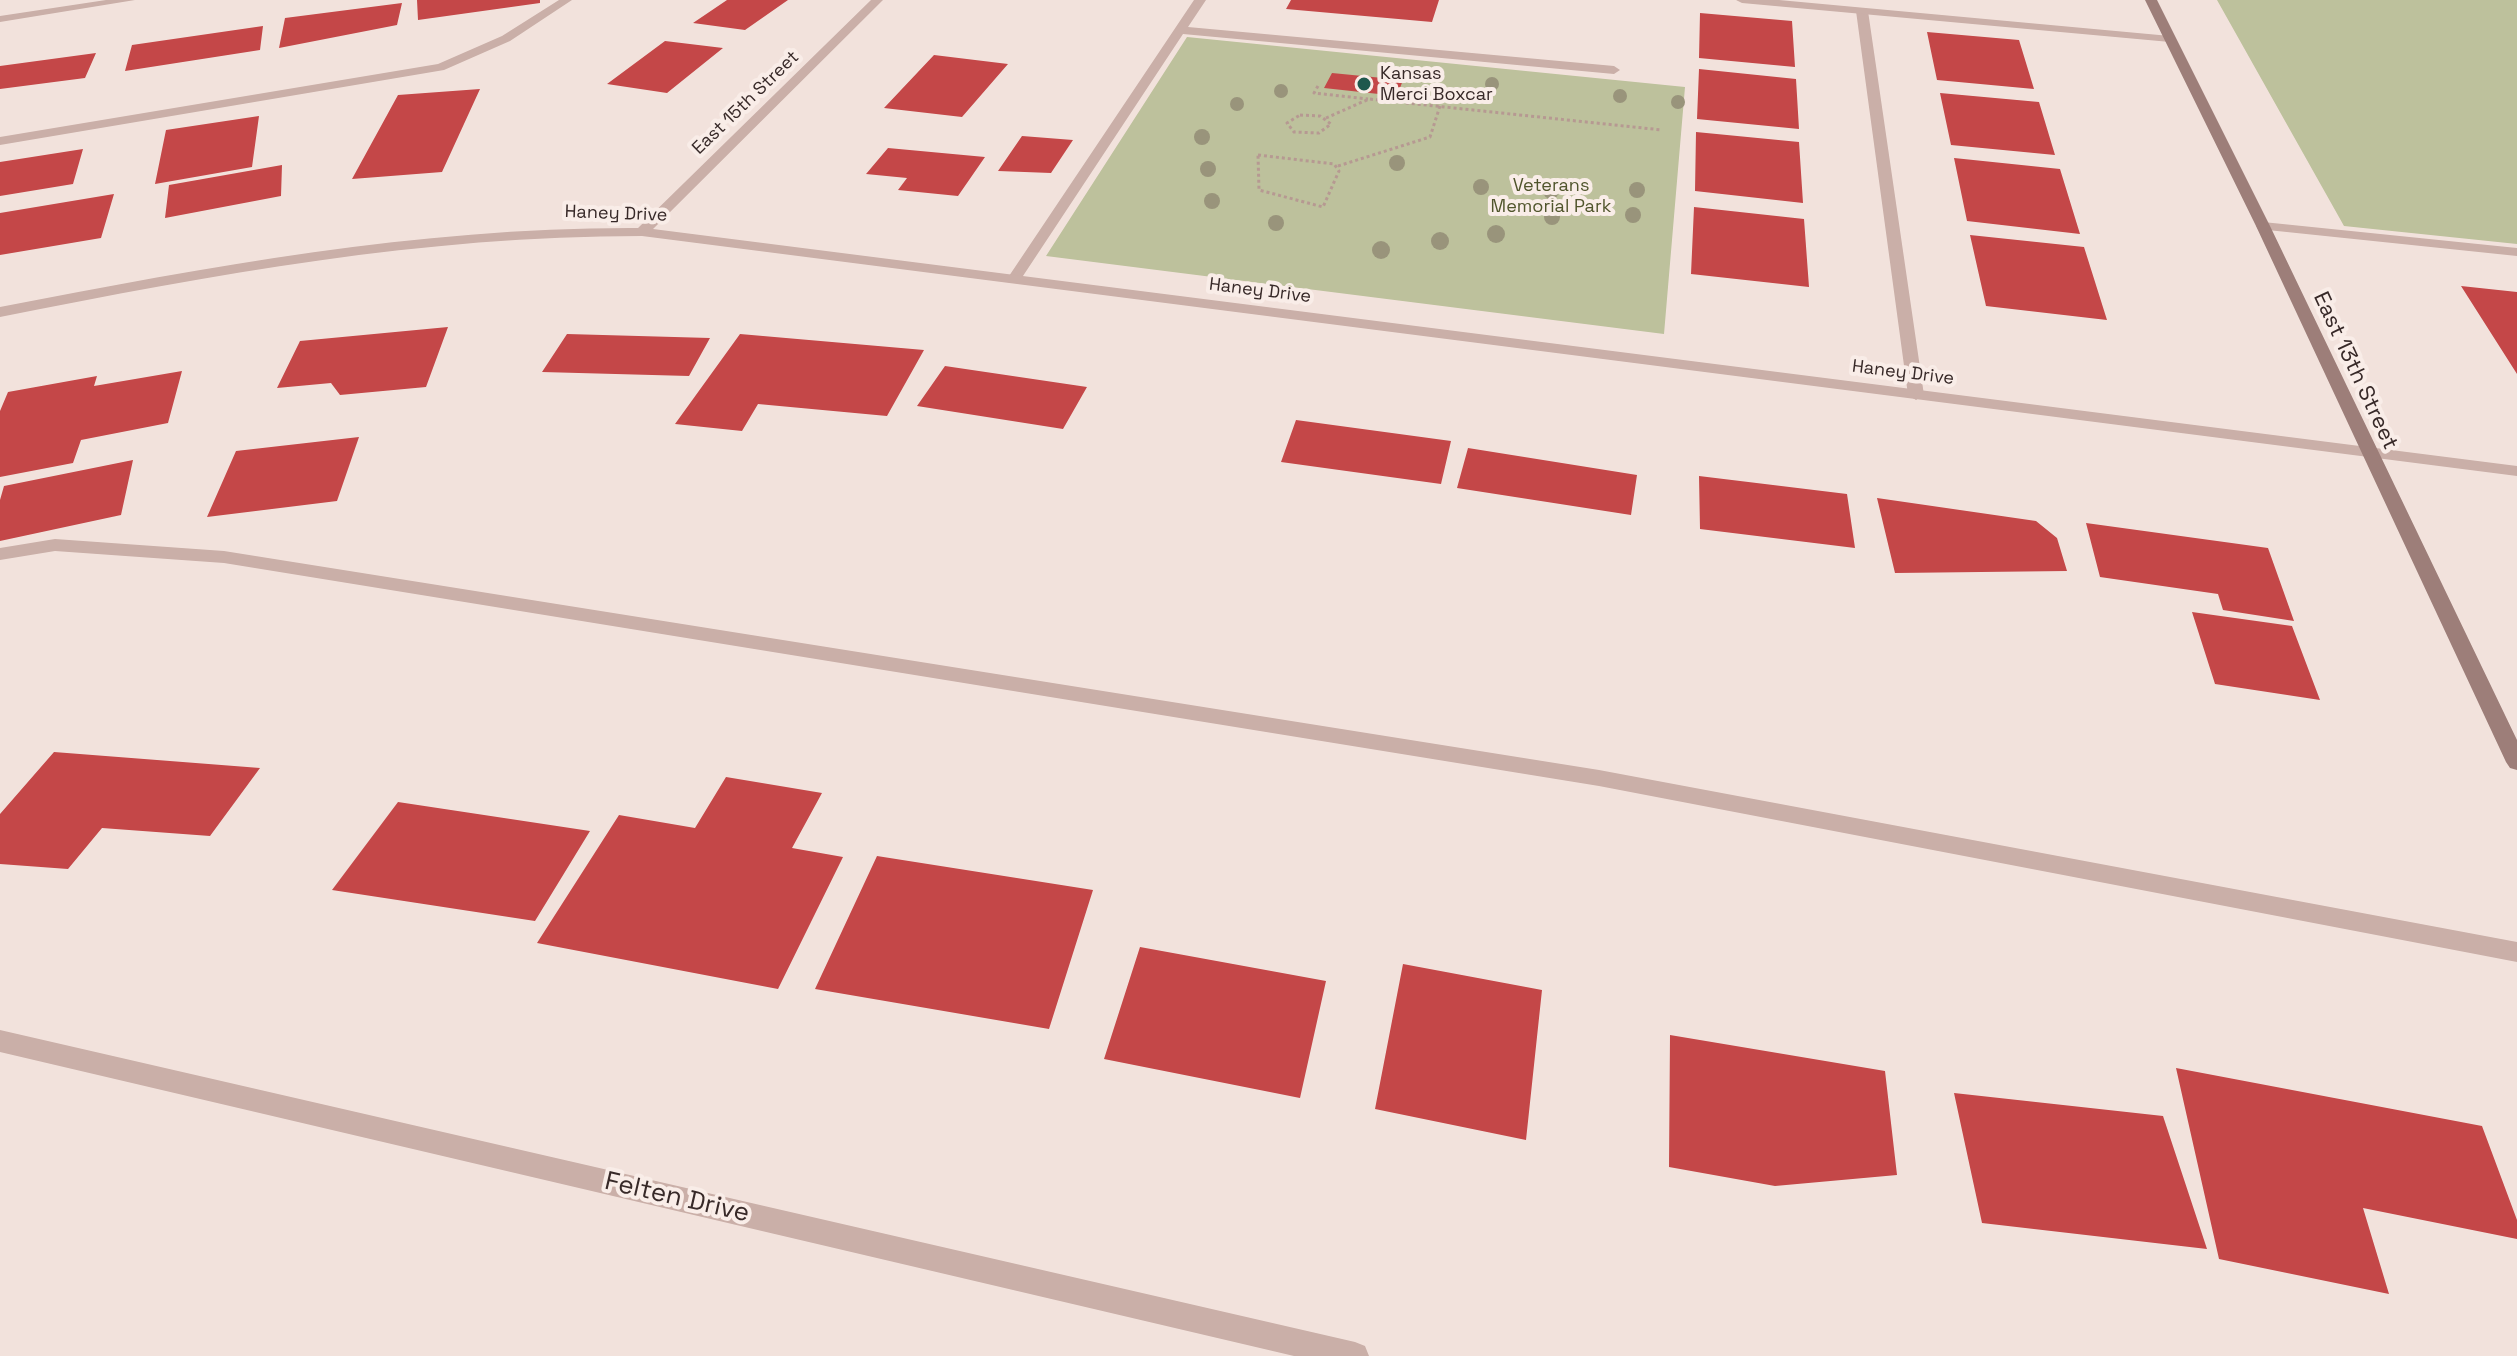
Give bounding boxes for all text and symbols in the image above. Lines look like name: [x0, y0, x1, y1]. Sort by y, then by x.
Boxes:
street label: East 15th Street: [688, 47, 804, 159]
place label: Kansas Merci Boxcar: [1380, 63, 1493, 106]
marker: Kansas Merci Boxcar: [1355, 75, 1373, 93]
park label: Veterans Memorial Park: [1491, 175, 1611, 218]
street label: Haney Drive: [564, 201, 668, 227]
street label: Haney Drive: [1208, 274, 1312, 308]
street label: East 13th Street: [2307, 288, 2403, 454]
street label: Haney Drive: [1851, 356, 1955, 390]
street label: Felten Drive: [602, 1166, 752, 1230]

